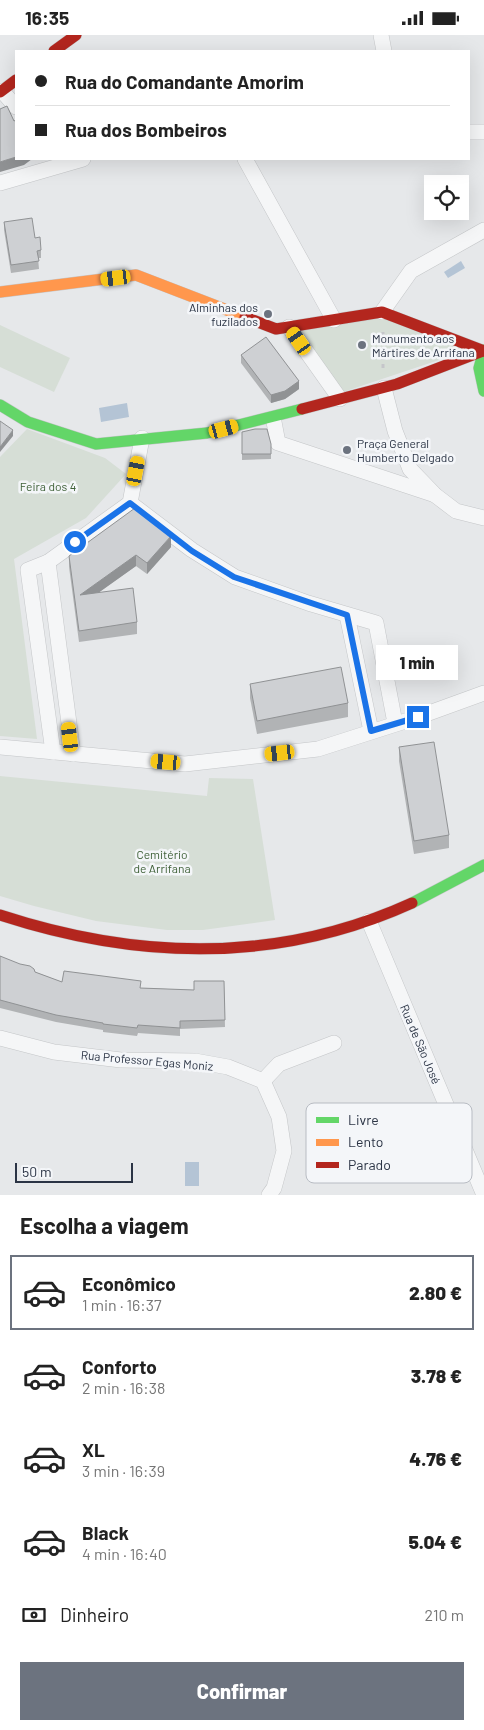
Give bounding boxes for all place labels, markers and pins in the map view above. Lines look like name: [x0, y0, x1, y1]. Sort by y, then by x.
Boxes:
place label: Alminhas dos fuzilados: [189, 300, 258, 328]
marker: Alminhas dos fuzilados: [262, 308, 274, 320]
place label: Monumento aos Mártires de Arrifana: [372, 331, 475, 359]
marker: Monumento aos Mártires de Arrifana: [356, 339, 368, 351]
place label: Praça General Humberto Delgado: [357, 436, 454, 464]
marker: Praça General Humberto Delgado: [341, 444, 353, 456]

